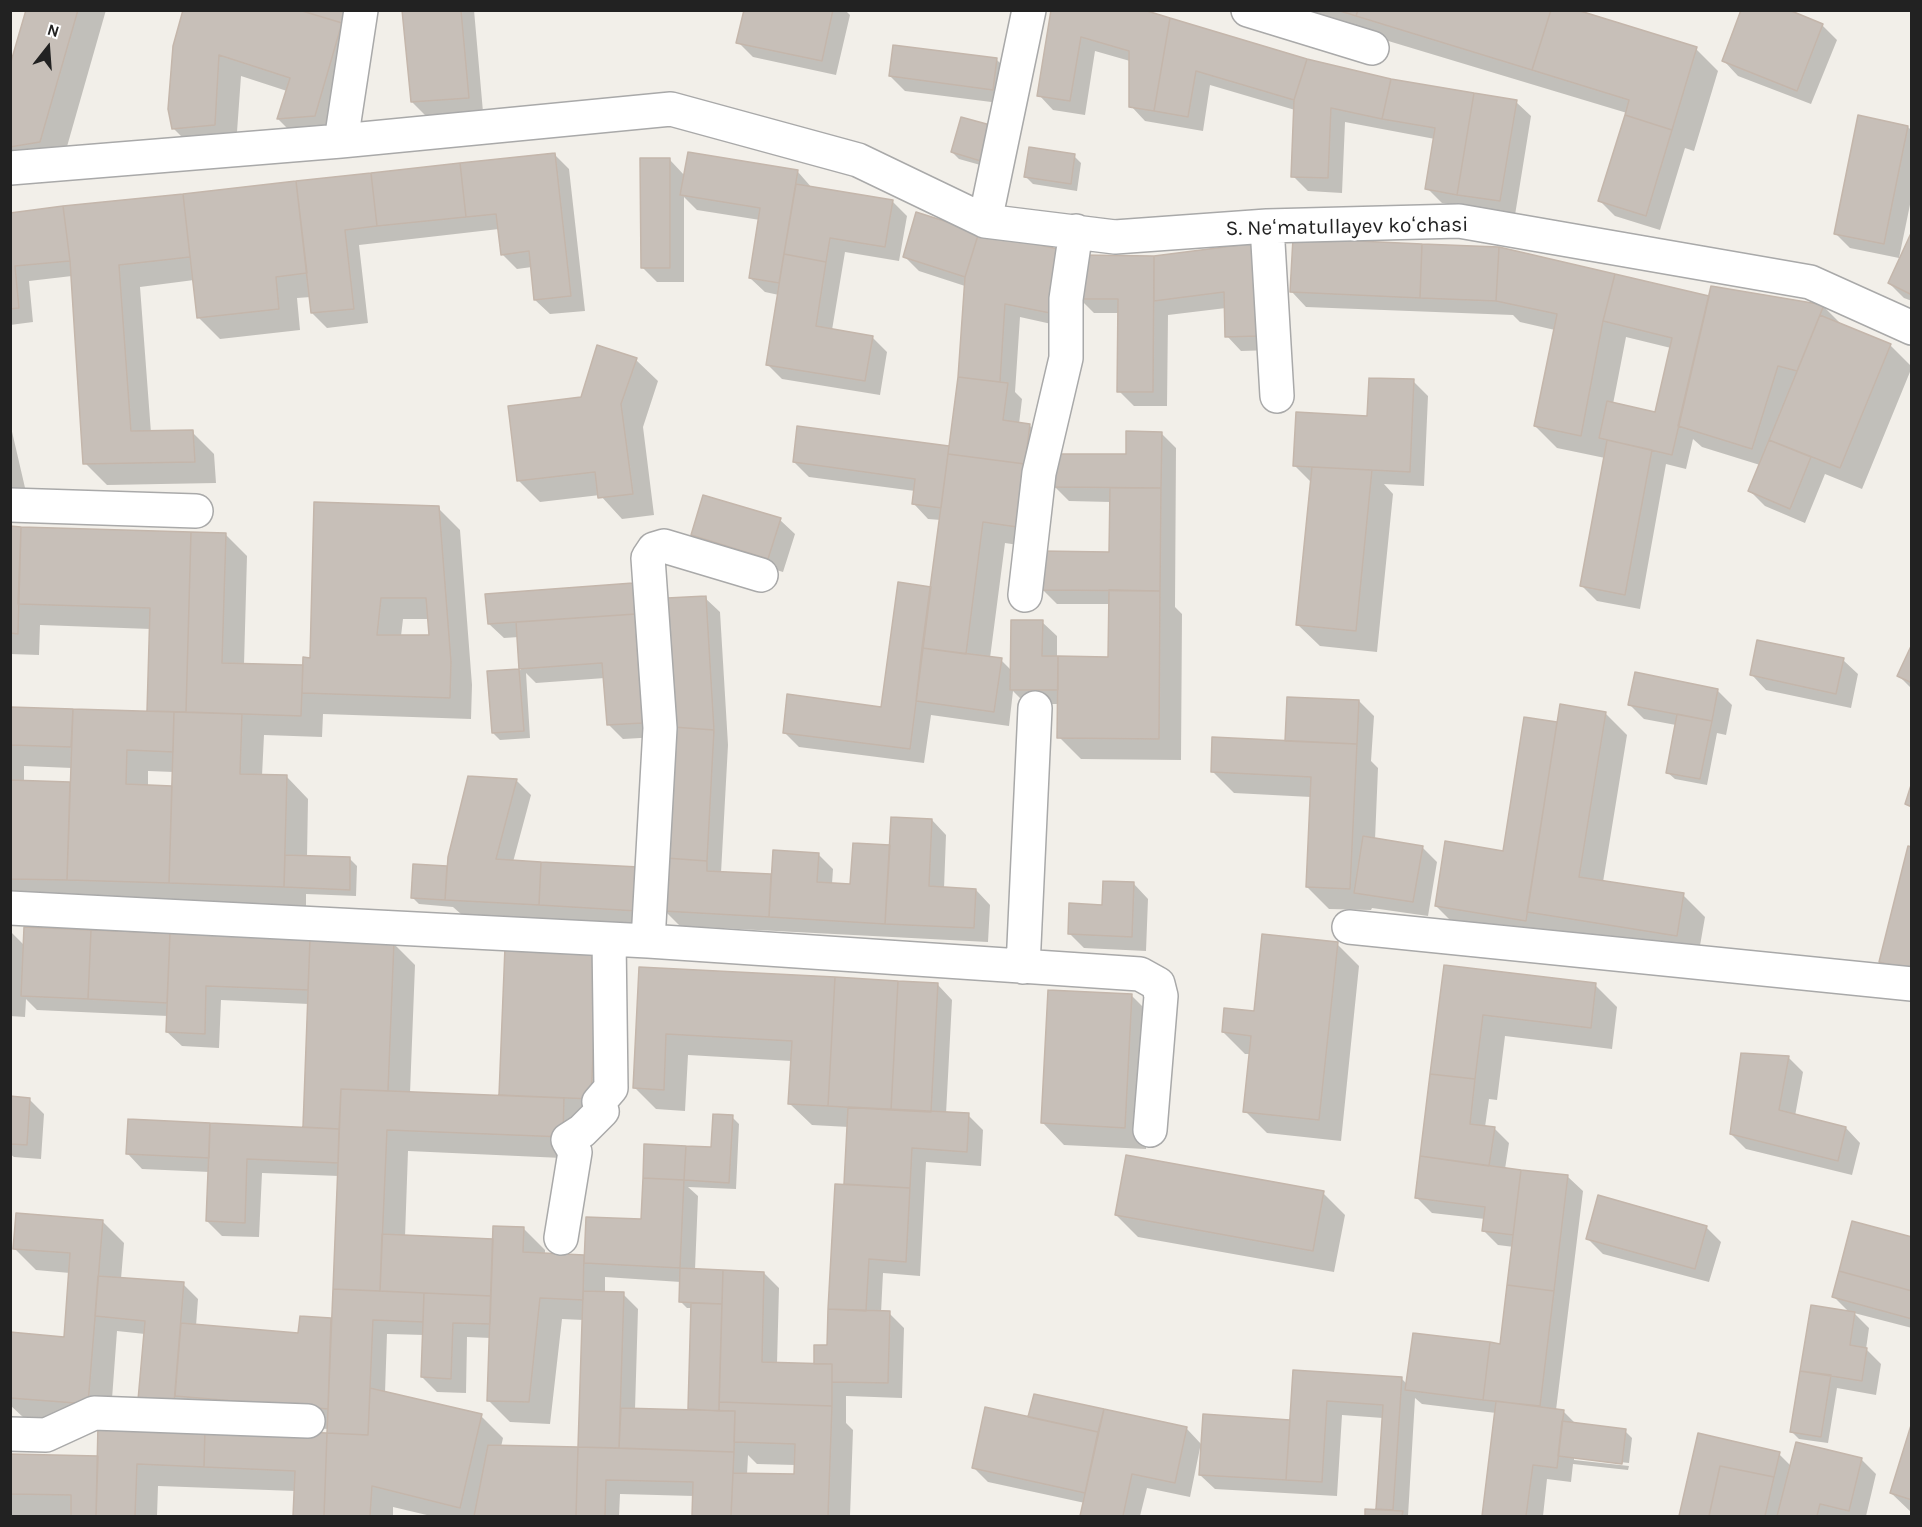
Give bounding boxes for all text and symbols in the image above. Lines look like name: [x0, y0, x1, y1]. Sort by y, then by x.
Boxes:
north arrow: [18, 18, 78, 78]
text: N: [45, 20, 62, 41]
street label: S. Neʻmatullayev koʻchasi: [1225, 212, 1469, 242]

